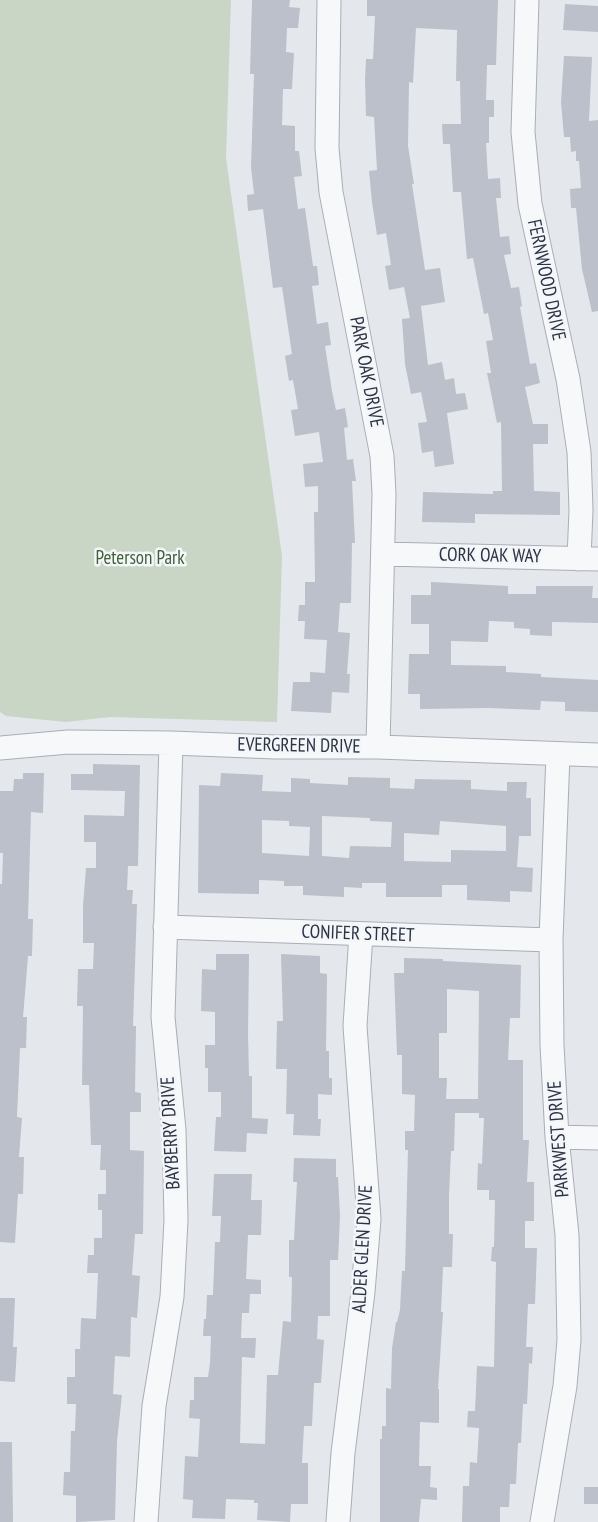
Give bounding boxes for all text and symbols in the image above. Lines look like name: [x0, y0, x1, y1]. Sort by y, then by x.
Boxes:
street label: FERNWOOD DRIVE: [522, 217, 570, 343]
street label: PARK OAK DRIVE: [344, 315, 388, 429]
street label: CORK OAK WAY: [439, 544, 541, 568]
park label: Peterson Park: [95, 548, 185, 570]
street label: EVERGREEN DRIVE: [237, 734, 361, 758]
street label: CONIFER STREET: [301, 921, 415, 947]
street label: BAYBERRY DRIVE: [157, 1076, 185, 1190]
street label: PARKWEST DRIVE: [544, 1080, 574, 1198]
street label: ALDER GLEN DRIVE: [348, 1184, 378, 1314]

